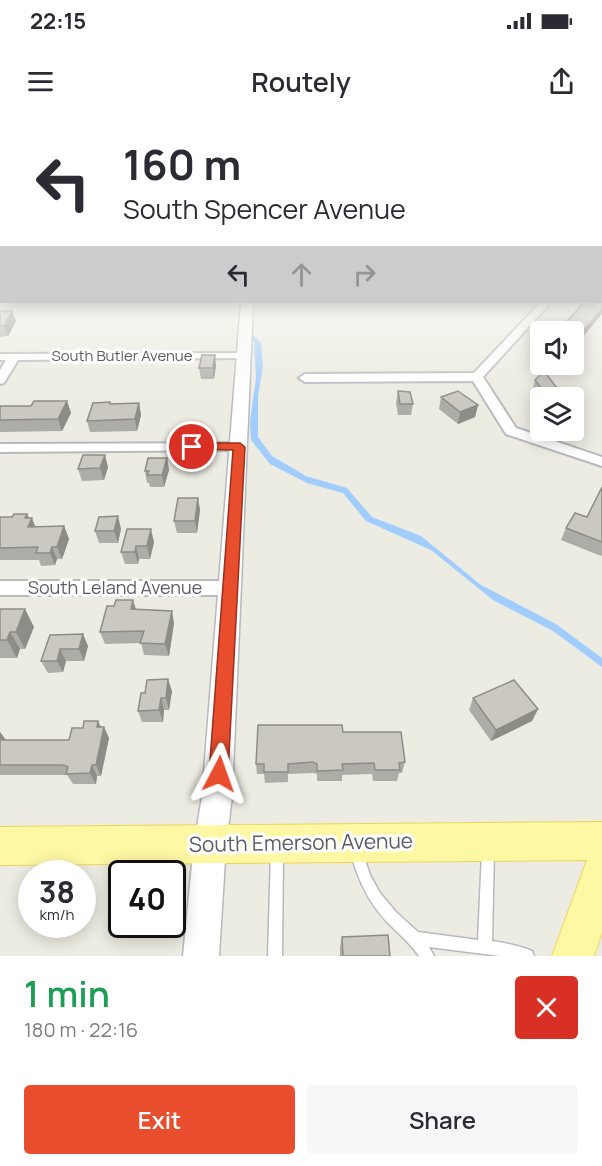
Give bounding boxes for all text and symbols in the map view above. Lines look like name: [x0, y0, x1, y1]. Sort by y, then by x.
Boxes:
text: 22:15: [30, 6, 86, 36]
text: Routely: [251, 63, 351, 100]
icon: menu: [24, 65, 57, 98]
icon: share: [545, 65, 578, 98]
text: 160 m: [123, 135, 241, 193]
icon: left: [24, 144, 102, 222]
text: South Spencer Avenue: [123, 190, 406, 227]
icon: left: [222, 258, 255, 291]
icon: ahead: [285, 258, 318, 291]
icon: right: [348, 258, 381, 291]
map controls: [530, 321, 584, 441]
button: sound: [530, 321, 584, 375]
street label: South Butler Avenue: [51, 345, 193, 366]
button: layers: [530, 387, 584, 441]
pin: [166, 421, 217, 472]
icon: arrive: [175, 430, 208, 463]
street label: South Leland Avenue: [28, 575, 202, 599]
position arrow: [187, 742, 251, 806]
street label: South Emerson Avenue: [189, 826, 413, 858]
speed limit sign: 40: [108, 860, 186, 938]
text: 38: [39, 871, 75, 912]
text: km/h: [40, 904, 74, 925]
text: 1 min: [24, 969, 110, 1018]
button: close: [515, 976, 578, 1039]
text: 180 m · 22:16: [24, 1016, 138, 1043]
button: Exit: [24, 1085, 295, 1154]
button: Share: [307, 1085, 578, 1154]

